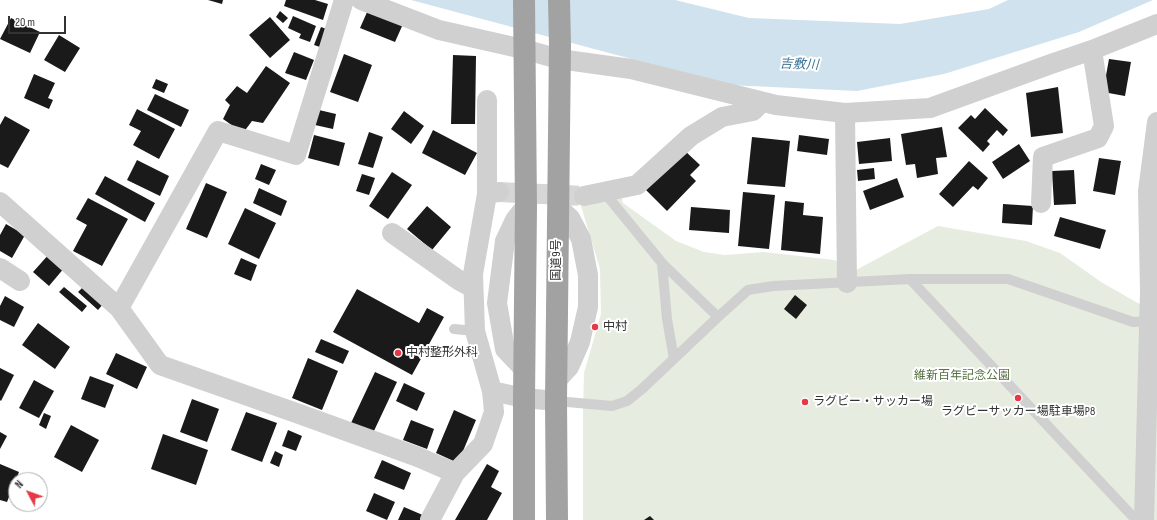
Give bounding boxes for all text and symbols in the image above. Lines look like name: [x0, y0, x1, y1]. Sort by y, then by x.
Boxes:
scale bar: [10, 8, 68, 34]
text: 20 m: [15, 15, 35, 30]
water label: 吉敷川: [779, 57, 819, 73]
street label: 国道9号: [550, 239, 564, 281]
place label: 中村: [603, 320, 627, 334]
marker: 中村: [590, 322, 600, 332]
place label: 中村整形外科: [406, 346, 478, 360]
marker: 中村整形外科: [393, 348, 403, 358]
park label: 維新百年記念公園: [914, 369, 1010, 383]
marker: ラグビーサッカー場駐車場P8: [1013, 393, 1023, 403]
place label: ラグビー・サッカー場: [813, 395, 933, 409]
marker: ラグビー・サッカー場: [800, 397, 810, 407]
place label: ラグビーサッカー場駐車場P8: [941, 405, 1095, 419]
north arrow: [8, 472, 48, 512]
text: N: [12, 478, 26, 491]

